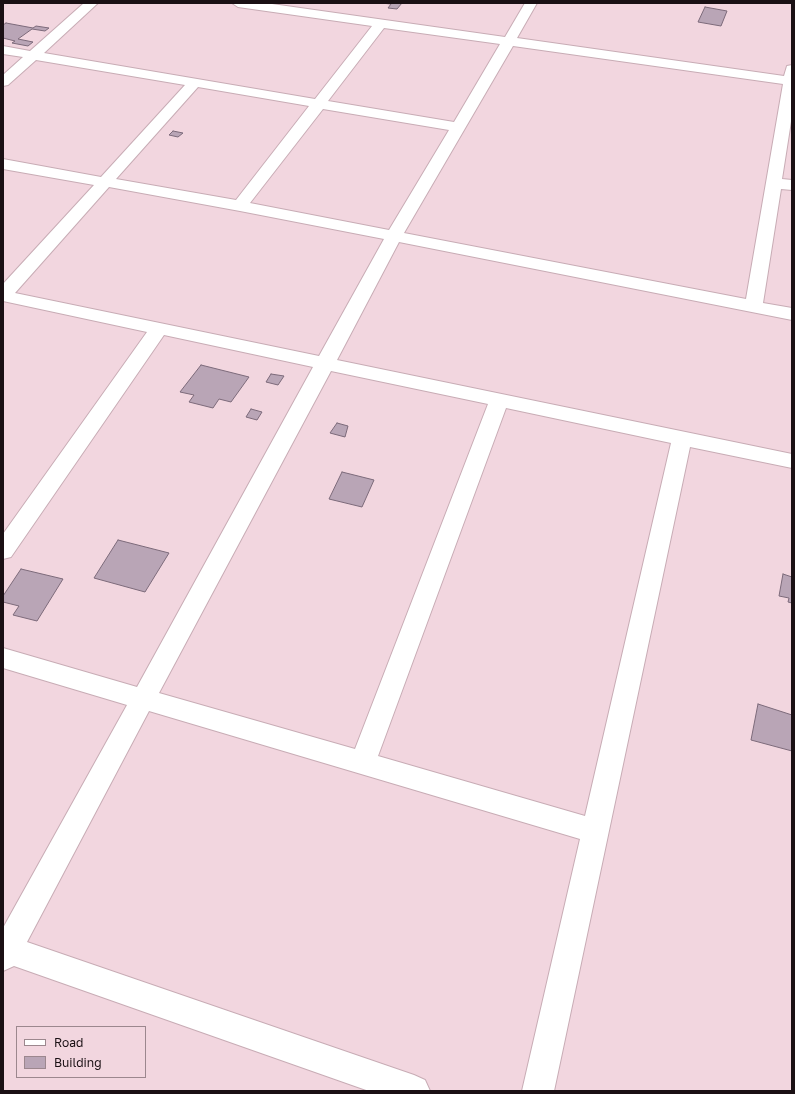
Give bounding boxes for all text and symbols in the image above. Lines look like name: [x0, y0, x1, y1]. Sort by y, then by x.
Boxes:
legend: [16, 1026, 146, 1078]
text: Road: [54, 1035, 83, 1050]
text: Building: [54, 1055, 102, 1070]

